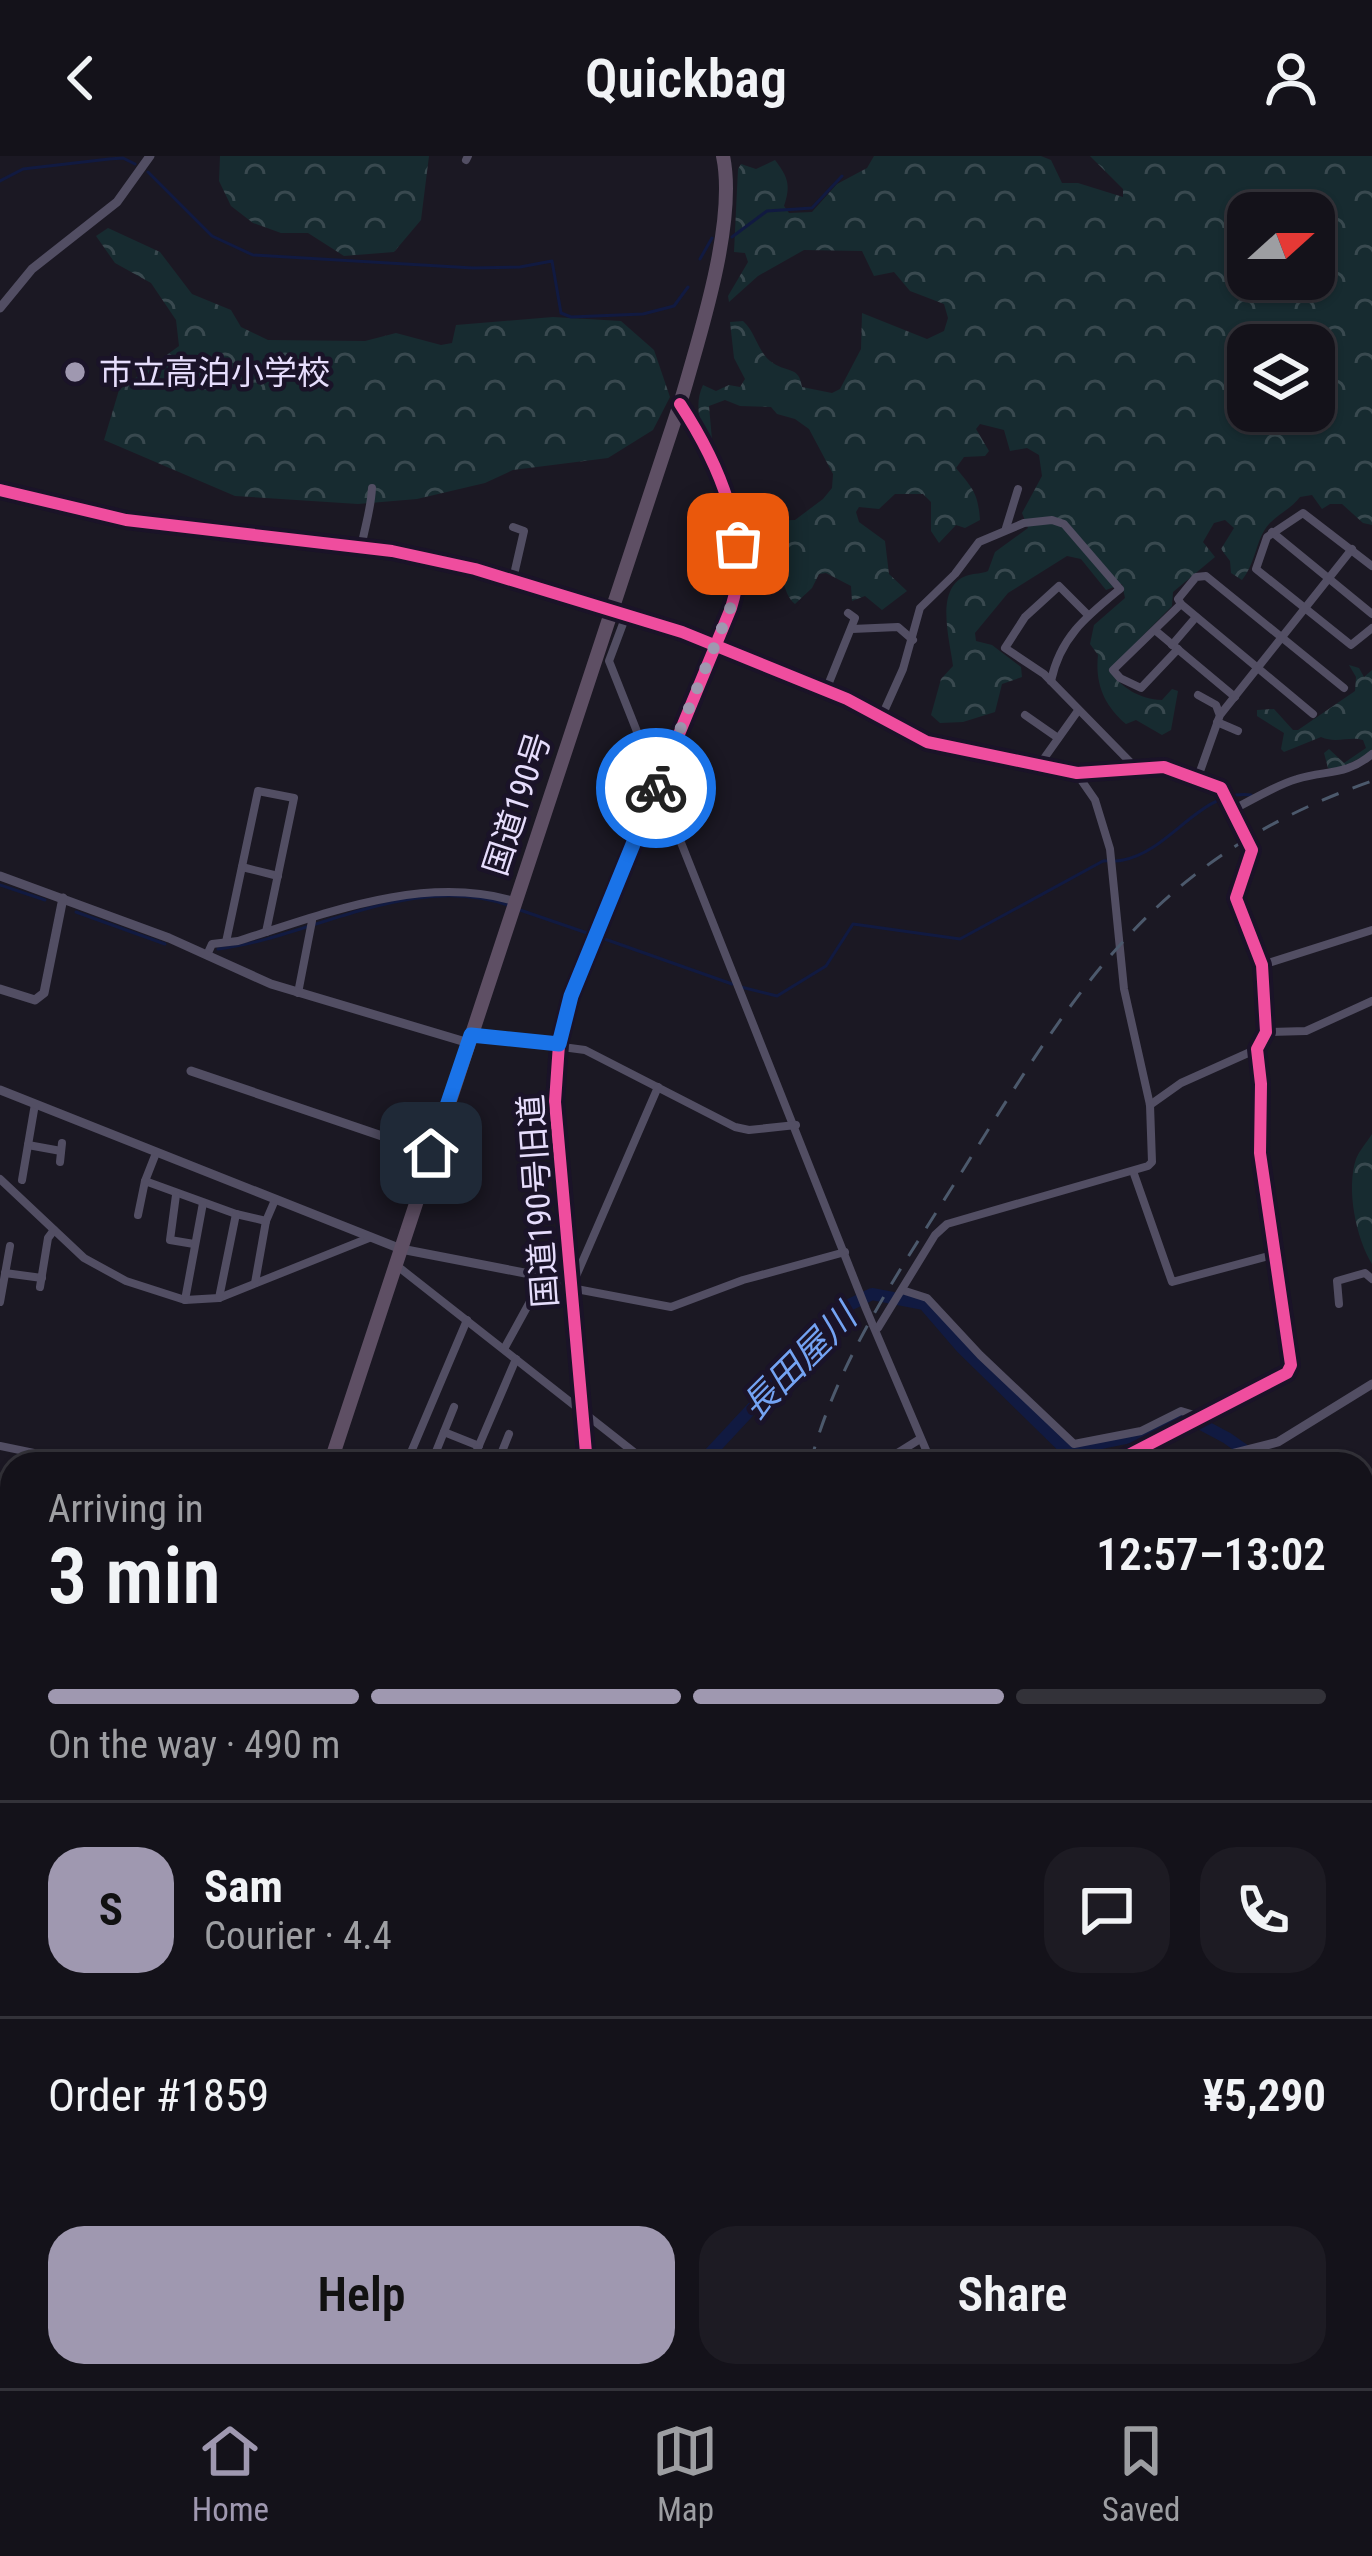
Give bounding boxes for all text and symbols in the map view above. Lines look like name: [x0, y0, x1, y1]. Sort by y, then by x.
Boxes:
icon: back: [48, 45, 114, 111]
icon: person: [1258, 45, 1324, 111]
text: Quickbag: [585, 47, 787, 110]
north arrow: [1227, 192, 1335, 300]
map controls: [1227, 192, 1335, 432]
button: layers: [1227, 324, 1335, 432]
place label: 市立高泊小学校: [99, 353, 330, 392]
marker: 市立高泊小学校: [62, 359, 88, 385]
pin: [687, 493, 789, 595]
icon: bag: [705, 511, 771, 577]
street label: 国道190号: [476, 728, 558, 880]
courier: [596, 728, 716, 848]
icon: bike: [623, 755, 689, 821]
street label: 国道190号旧道: [511, 1093, 565, 1309]
pin: [380, 1102, 482, 1204]
icon: home: [398, 1120, 464, 1186]
water label: 長田屋川: [733, 1293, 868, 1428]
text: Arriving in: [48, 1486, 204, 1532]
text: 12:57–13:02: [1096, 1528, 1326, 1581]
text: 3 min: [48, 1531, 221, 1622]
text: On the way · 490 m: [48, 1722, 340, 1768]
button: chat: [1044, 1847, 1170, 1973]
button: phone: [1200, 1847, 1326, 1973]
text: Sam: [204, 1860, 283, 1913]
text: S: [99, 1883, 123, 1936]
text: Courier · 4.4: [204, 1913, 392, 1959]
text: Order #1859: [48, 2069, 269, 2122]
text: ¥5,290: [1203, 2069, 1326, 2122]
button: Help: [48, 2226, 675, 2364]
button: Share: [699, 2226, 1326, 2364]
tab: Home: [192, 2418, 269, 2529]
tab: Map: [652, 2418, 718, 2529]
tab: Saved: [1102, 2418, 1180, 2529]

